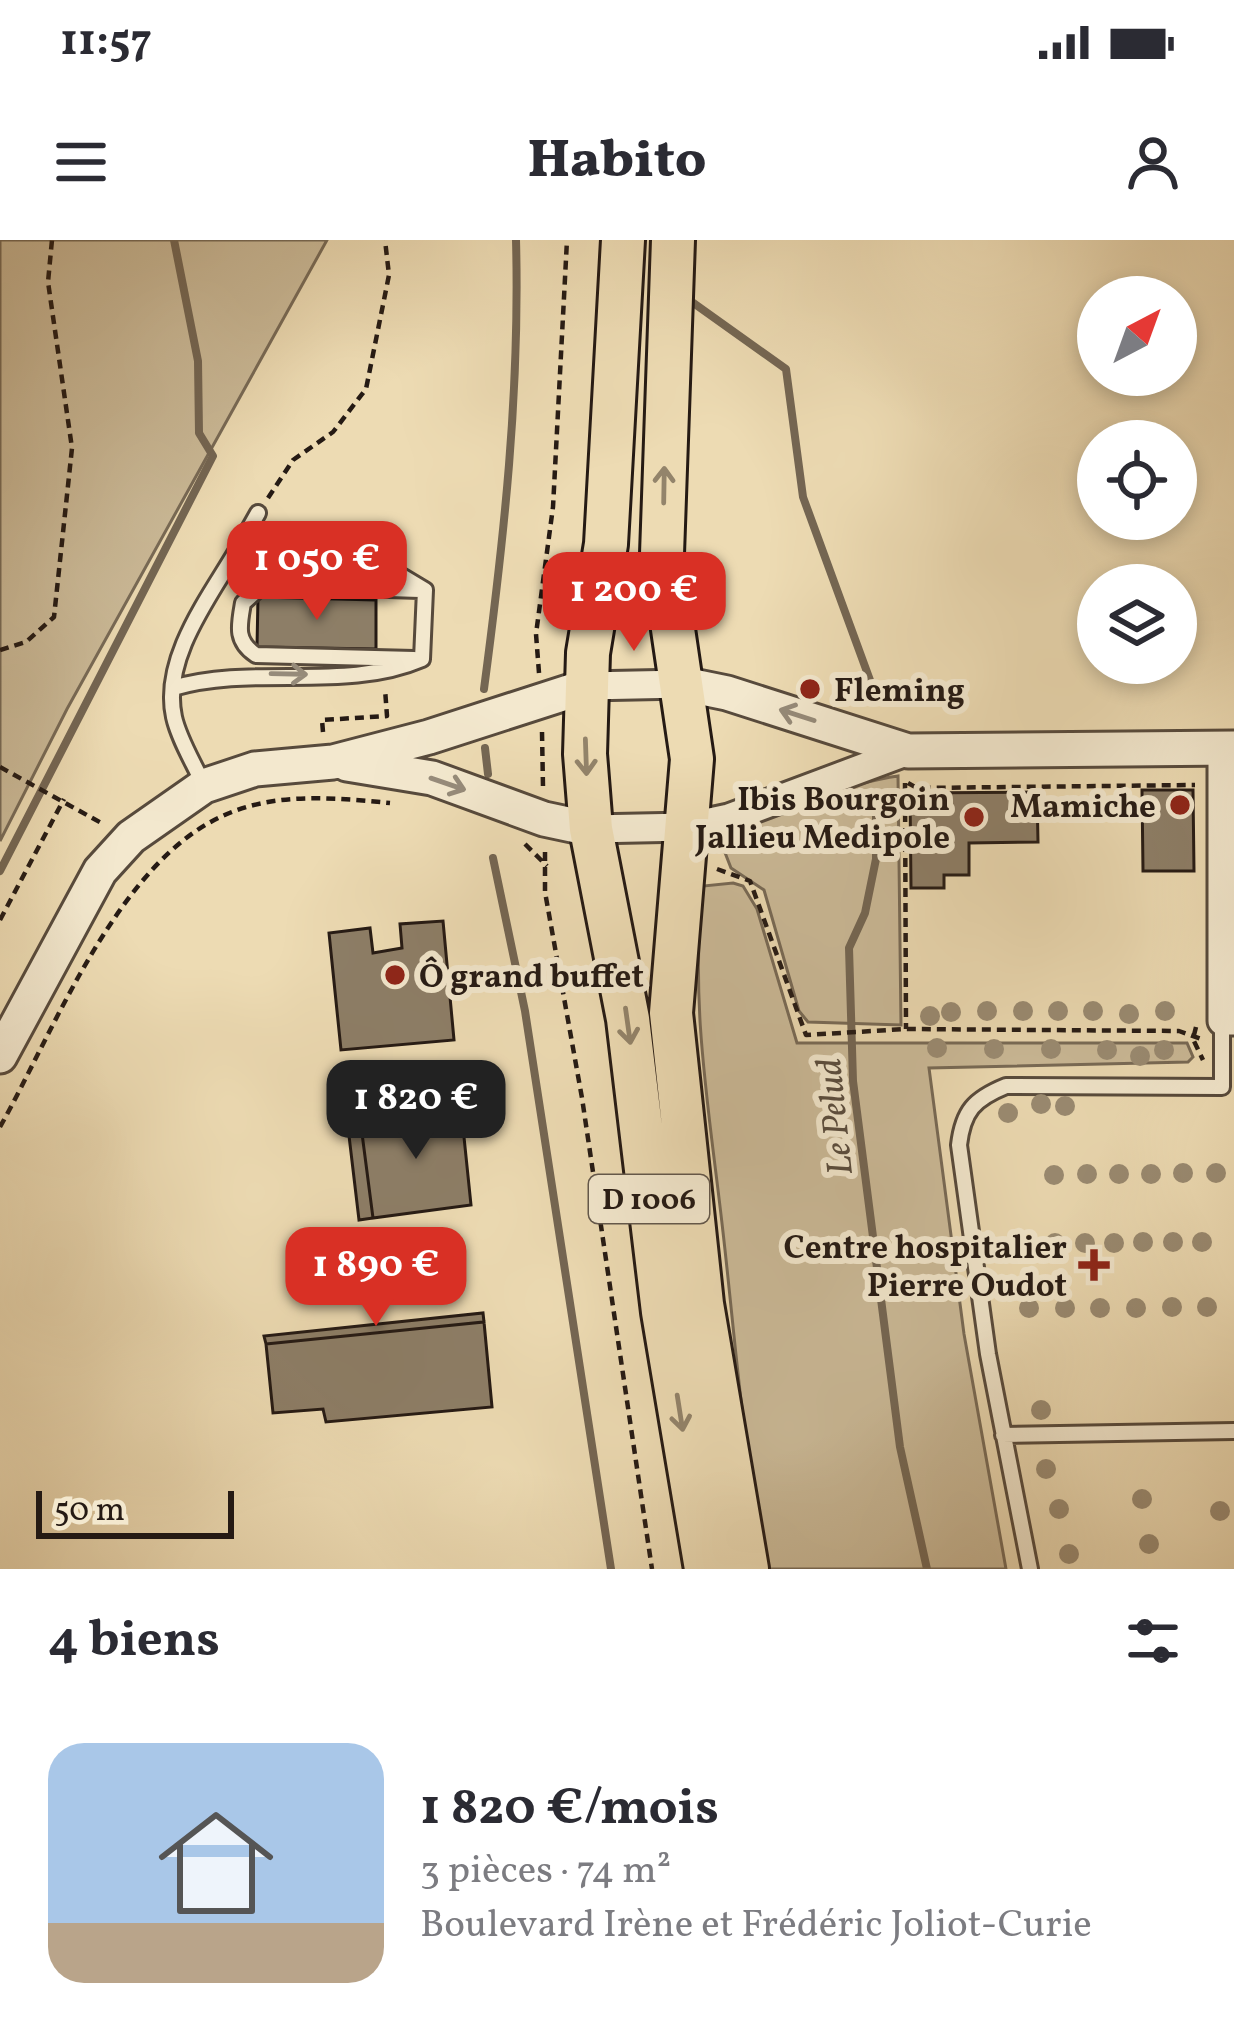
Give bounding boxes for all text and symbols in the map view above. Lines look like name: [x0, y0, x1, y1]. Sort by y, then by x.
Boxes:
text: 11:57: [60, 11, 152, 74]
text: Habito: [527, 125, 707, 200]
icon: menu: [48, 129, 114, 195]
icon: person: [1120, 129, 1186, 195]
north arrow: [1077, 276, 1197, 396]
map controls: [1077, 276, 1197, 684]
button: locate: [1077, 420, 1197, 540]
one-way arrow: [652, 466, 675, 505]
pin: 1 050 €: [206, 521, 428, 623]
text: 1 050 €: [254, 533, 380, 587]
pin: 1 200 €: [523, 552, 745, 654]
text: 1 200 €: [570, 564, 698, 618]
button: layers: [1077, 564, 1197, 684]
one-way arrow: [269, 662, 308, 685]
place label: Fleming: [834, 670, 965, 716]
marker: Fleming: [797, 676, 823, 702]
one-way arrow: [779, 703, 817, 725]
one-way arrow: [575, 737, 598, 776]
one-way arrow: [429, 775, 466, 796]
place label: Ibis Bourgoin Jallieu Medipole: [694, 779, 950, 863]
place label: Mamiche: [1010, 786, 1156, 832]
marker: Mamiche: [1167, 792, 1193, 818]
marker: Ibis Bourgoin Jallieu Medipole: [961, 804, 987, 830]
place label: Ô grand buffet: [419, 956, 644, 1002]
marker: Ô grand buffet: [382, 962, 408, 988]
one-way arrow: [617, 1006, 640, 1045]
water label: Le Pelud: [806, 1056, 868, 1178]
pin: 1 820 €: [305, 1060, 527, 1162]
text: 1 820 €: [354, 1072, 479, 1126]
road number: D 1006: [589, 1175, 709, 1223]
pin: 1 890 €: [265, 1227, 487, 1329]
place label: Centre hospitalier Pierre Oudot: [783, 1227, 1067, 1311]
text: 1 890 €: [312, 1239, 440, 1293]
marker: Centre hospitalier Pierre Oudot: [1078, 1249, 1110, 1281]
one-way arrow: [669, 1392, 692, 1431]
scale bar: [36, 1485, 234, 1538]
text: 50 m: [54, 1489, 125, 1535]
text: 4 biens: [48, 1606, 220, 1677]
icon: filters: [1120, 1608, 1186, 1674]
text: 1 820 €/mois: [420, 1774, 719, 1845]
icon: home: [144, 1791, 288, 1935]
text: 3 pièces · 74 m²: [420, 1845, 671, 1899]
text: Boulevard Irène et Frédéric Joliot-Curie: [420, 1899, 1092, 1953]

